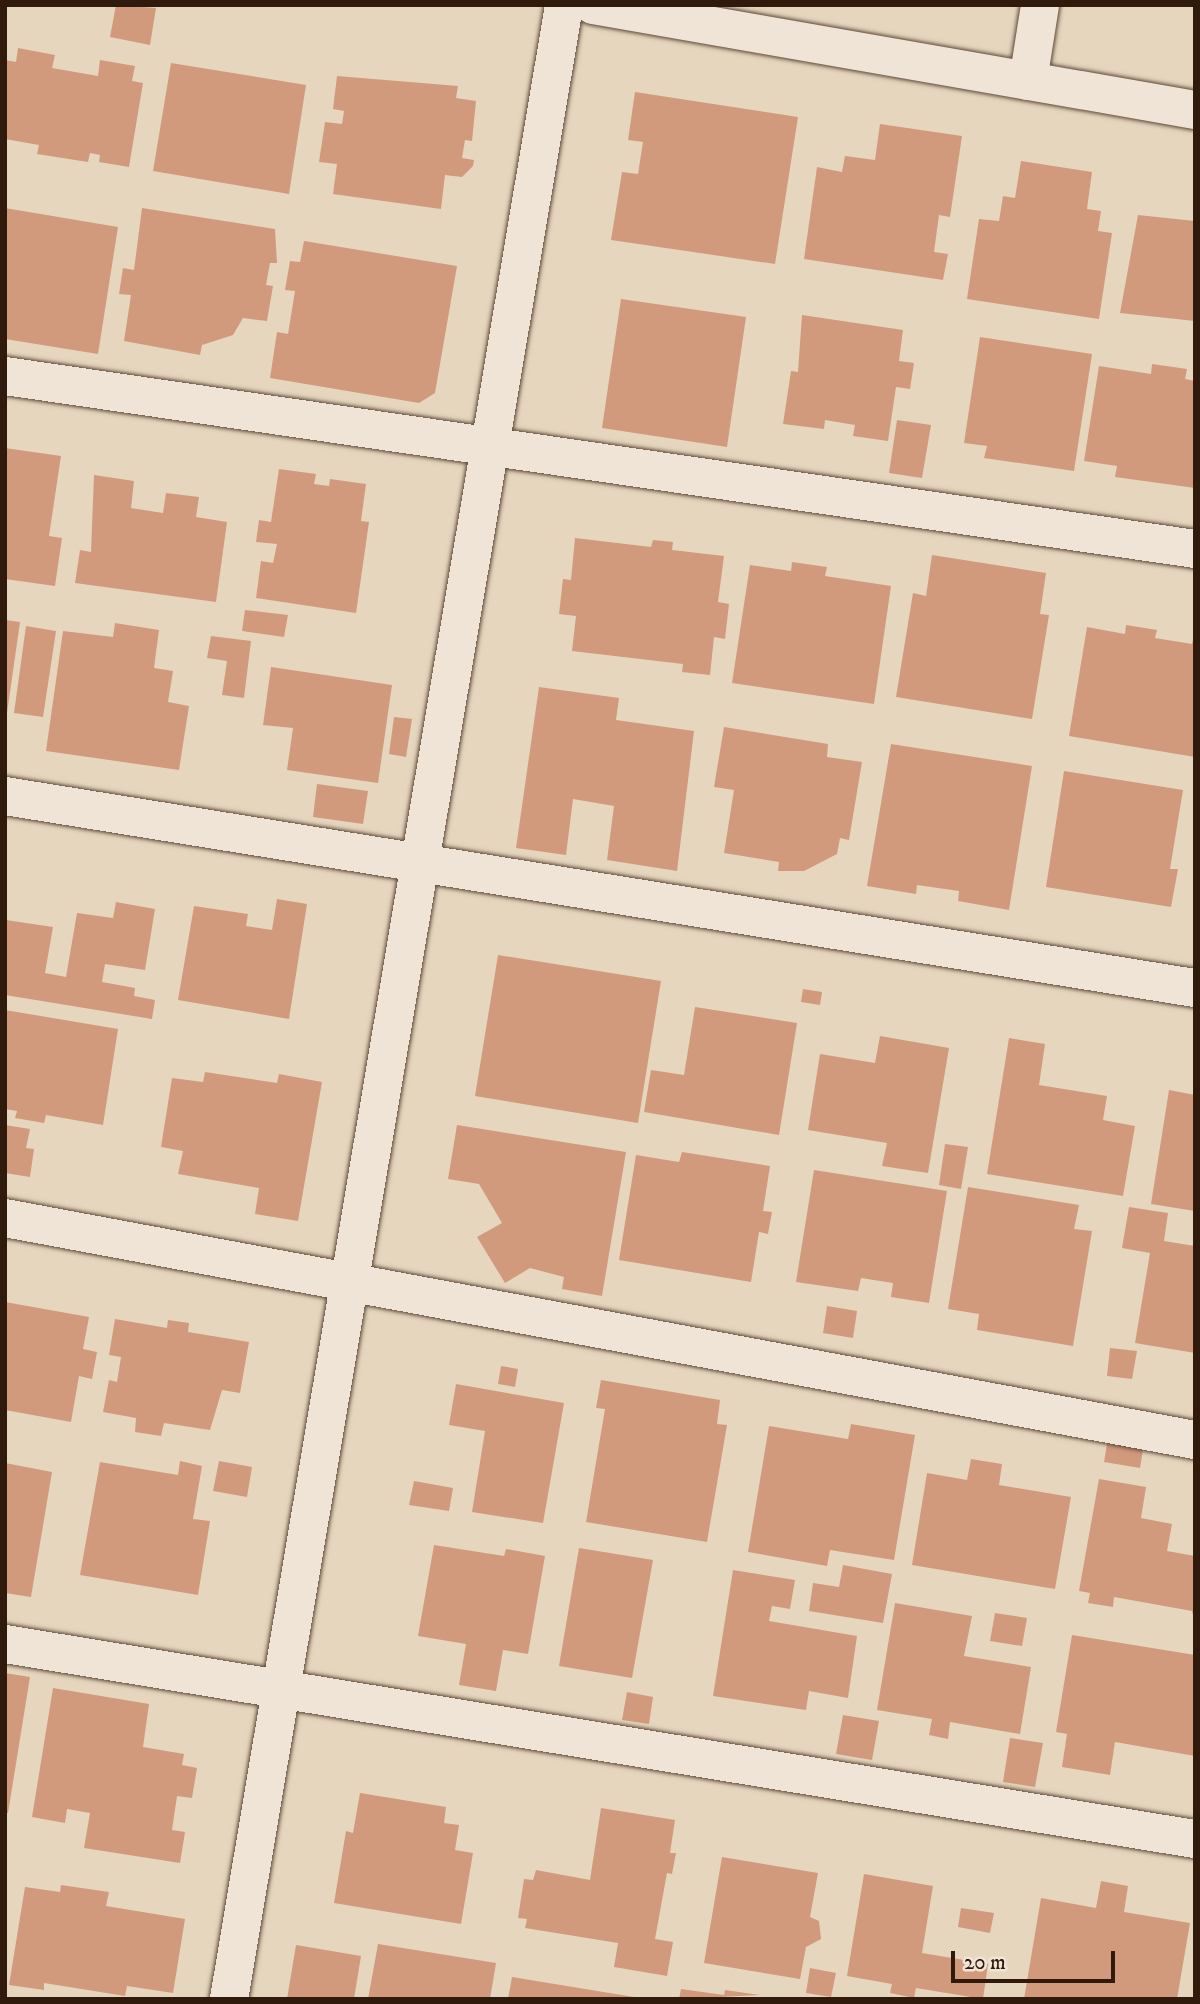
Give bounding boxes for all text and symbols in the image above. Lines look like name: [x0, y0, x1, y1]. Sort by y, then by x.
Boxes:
scale bar: [955, 1938, 1120, 1982]
text: 20 m: [964, 1950, 1006, 1976]

